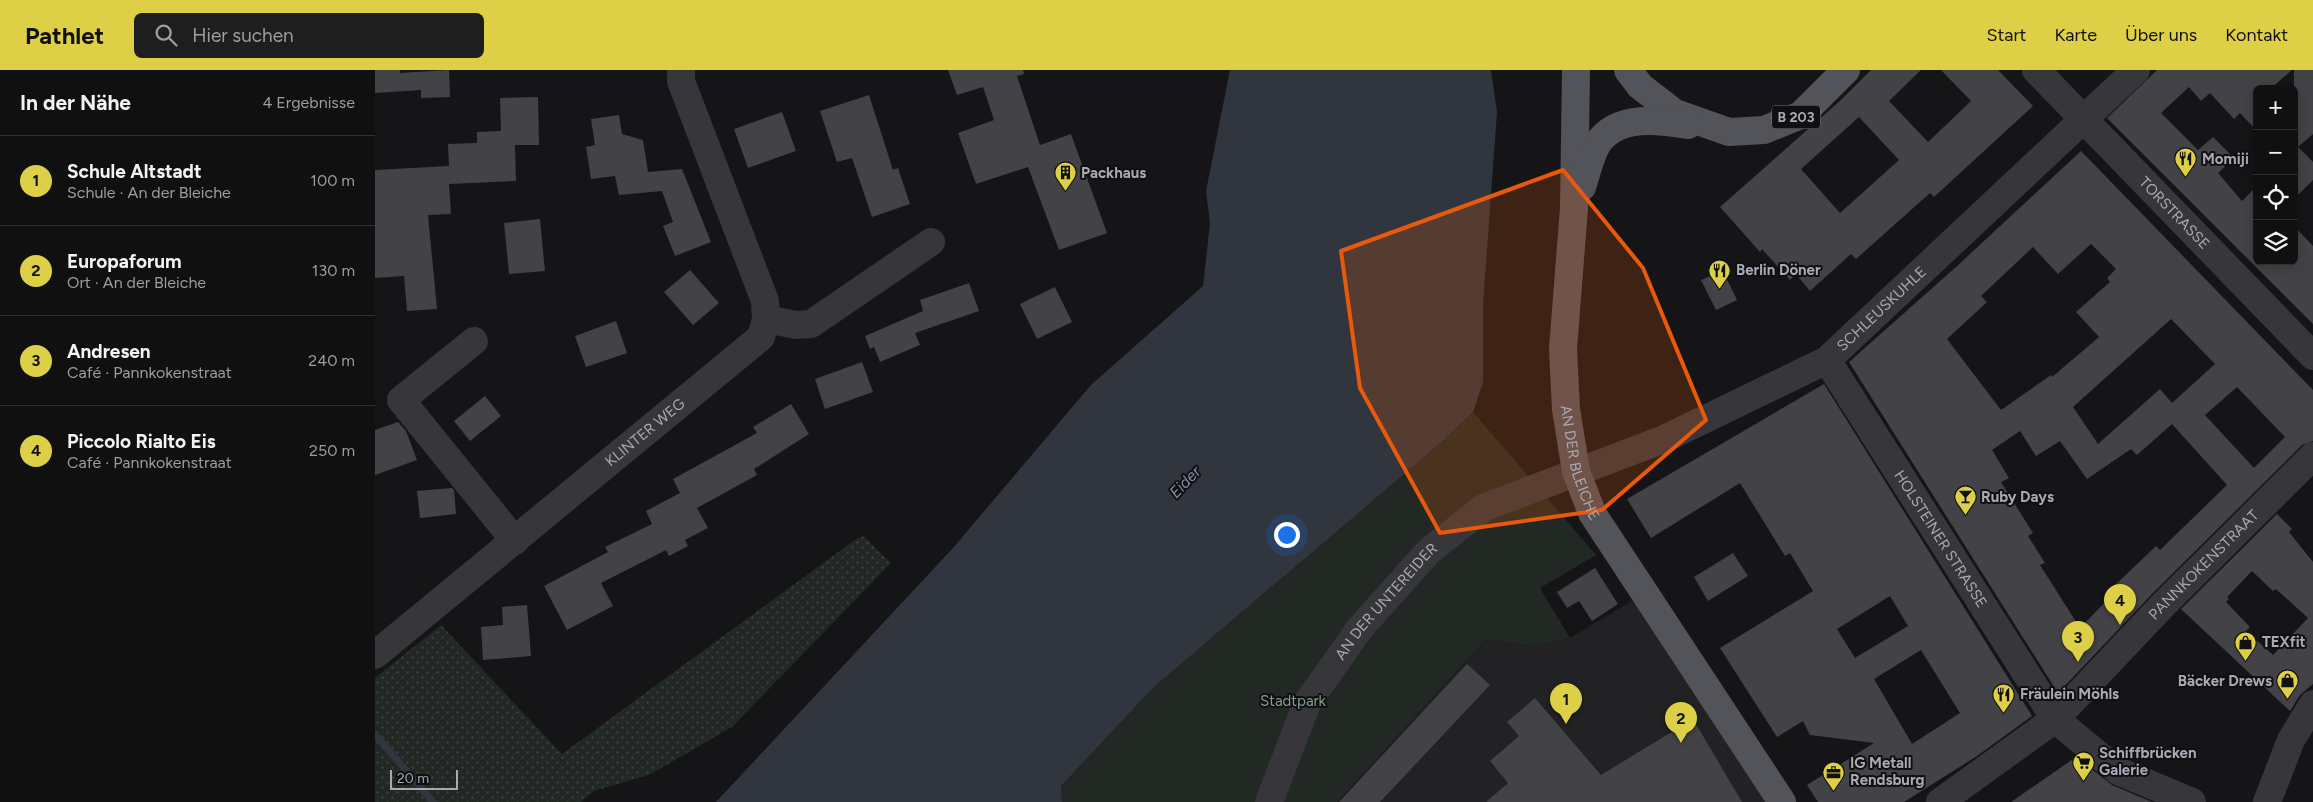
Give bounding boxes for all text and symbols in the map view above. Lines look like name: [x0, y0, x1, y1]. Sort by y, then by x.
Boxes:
search box: [134, 13, 484, 58]
text: Pathlet: [25, 21, 104, 50]
icon: search: [152, 21, 180, 49]
text: Hier suchen: [192, 24, 294, 47]
text: Start: [1987, 24, 2026, 46]
text: Karte: [2054, 24, 2097, 46]
text: Über uns: [2125, 24, 2197, 46]
text: Kontakt: [2225, 24, 2288, 46]
map controls: [2253, 85, 2298, 265]
button: +: [2253, 85, 2298, 130]
text: In der Nähe: [20, 90, 131, 115]
text: 4 Ergebnisse: [262, 93, 355, 112]
road number: B 203: [1772, 106, 1820, 128]
button: −: [2253, 130, 2298, 175]
restaurant icon: Momiji: [2174, 147, 2198, 178]
place label: Momiji: [2202, 150, 2249, 168]
text: Schule Altstadt: [67, 160, 202, 183]
building icon: Packhaus: [1053, 161, 1077, 192]
place label: Packhaus: [1081, 164, 1146, 182]
text: 1: [33, 171, 39, 190]
text: 100 m: [310, 171, 355, 190]
street label: TORSTRASSE: [2135, 173, 2214, 253]
button: locate: [2253, 175, 2298, 220]
text: Schule · An der Bleiche: [67, 183, 231, 202]
button: layers: [2253, 220, 2298, 265]
text: Europaforum: [67, 250, 182, 273]
restaurant icon: Berlin Döner: [1708, 258, 1732, 289]
text: 2: [31, 261, 41, 280]
text: 130 m: [312, 261, 355, 280]
place label: Berlin Döner: [1736, 261, 1821, 279]
street label: SCHLEUSKUHLE: [1833, 263, 1930, 355]
text: Ort · An der Bleiche: [67, 273, 206, 292]
text: Andresen: [67, 340, 151, 363]
text: 3: [32, 351, 40, 370]
text: 240 m: [308, 351, 355, 370]
text: Café · Pannkokenstraat: [67, 363, 232, 382]
street label: KLINTER WEG: [602, 394, 689, 470]
street label: AN DER BLEICHE: [1556, 404, 1603, 524]
text: Piccolo Rialto Eis: [67, 430, 216, 453]
text: 4: [31, 441, 41, 460]
text: 250 m: [309, 441, 355, 460]
text: Café · Pannkokenstraat: [67, 453, 232, 472]
water label: Eider: [1165, 462, 1205, 502]
street label: HOLSTEINER STRASSE: [1890, 467, 1991, 611]
bar icon: Ruby Days: [1953, 485, 1977, 516]
place label: Ruby Days: [1981, 488, 2054, 506]
street label: PANNKOKENSTRAAT: [2145, 506, 2263, 623]
your location: [1274, 522, 1300, 548]
street label: AN DER UNTEREIDER: [1331, 539, 1441, 663]
pin: 4: [2104, 584, 2136, 625]
pin: 3: [2062, 621, 2094, 662]
shop icon: TEXfit: [2234, 630, 2258, 661]
place label: TEXfit: [2262, 633, 2306, 651]
shop icon: Bäcker Drews: [2276, 669, 2300, 700]
place label: Bäcker Drews: [2178, 672, 2272, 690]
restaurant icon: Fräulein Möhls: [1992, 682, 2016, 713]
pin: 1: [1550, 683, 1582, 724]
place label: Fräulein Möhls: [2020, 685, 2119, 703]
park label: Stadtpark: [1260, 692, 1327, 710]
pin: 2: [1665, 702, 1697, 743]
place label: Schiffbrücken Galerie: [2099, 744, 2196, 779]
supermarket icon: Schiffbrücken Galerie: [2071, 750, 2095, 781]
place label: IG Metall Rendsburg: [1850, 754, 1925, 789]
office icon: IG Metall Rendsburg: [1822, 760, 1846, 791]
scale bar: [390, 767, 457, 790]
text: 20 m: [397, 770, 429, 787]

